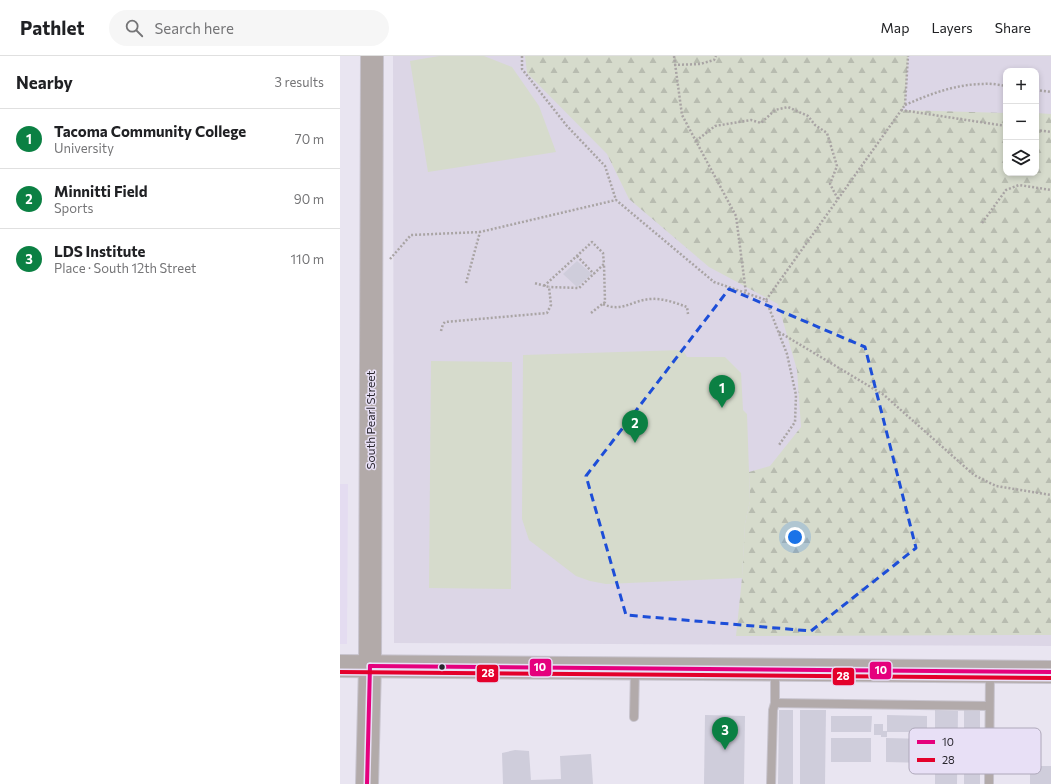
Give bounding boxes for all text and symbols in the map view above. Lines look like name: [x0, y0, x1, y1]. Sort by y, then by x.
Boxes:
search box: [109, 10, 389, 46]
text: Pathlet: [20, 16, 85, 39]
icon: search: [123, 17, 145, 39]
text: Search here: [155, 19, 234, 37]
text: Map: [881, 19, 909, 36]
text: Layers: [931, 19, 973, 36]
text: Share: [995, 19, 1031, 36]
map controls: [1003, 68, 1039, 176]
button: +: [1003, 68, 1039, 104]
text: Nearby: [16, 72, 73, 93]
text: 3 results: [275, 74, 324, 90]
button: −: [1003, 104, 1039, 140]
text: Tacoma Community College: [54, 122, 246, 140]
text: 1: [26, 131, 32, 147]
text: 70 m: [295, 131, 324, 147]
text: University: [54, 140, 114, 156]
button: layers: [1003, 140, 1039, 176]
text: Minnitti Field: [54, 182, 147, 200]
text: 2: [25, 191, 33, 207]
text: 90 m: [294, 191, 324, 207]
text: Sports: [54, 200, 94, 216]
text: LDS Institute: [54, 242, 145, 260]
text: 3: [25, 251, 33, 267]
text: 110 m: [291, 251, 324, 267]
text: Place · South 12th Street: [54, 260, 196, 276]
street label: South Pearl Street: [363, 370, 377, 470]
pin: 1: [709, 375, 735, 408]
pin: 2: [622, 410, 648, 443]
your location: [785, 527, 805, 547]
line badge: 10: [529, 658, 552, 677]
text: 10: [534, 660, 546, 673]
line badge: 10: [869, 661, 892, 680]
unlabelled marker: [437, 662, 447, 672]
text: 10: [875, 663, 887, 676]
line badge: 28: [476, 664, 499, 683]
text: 28: [482, 666, 495, 679]
line badge: 28: [832, 667, 855, 686]
text: 28: [837, 669, 850, 682]
pin: 3: [712, 717, 738, 750]
legend: [909, 728, 1041, 774]
text: 10: [942, 735, 954, 748]
text: 28: [942, 753, 955, 766]

